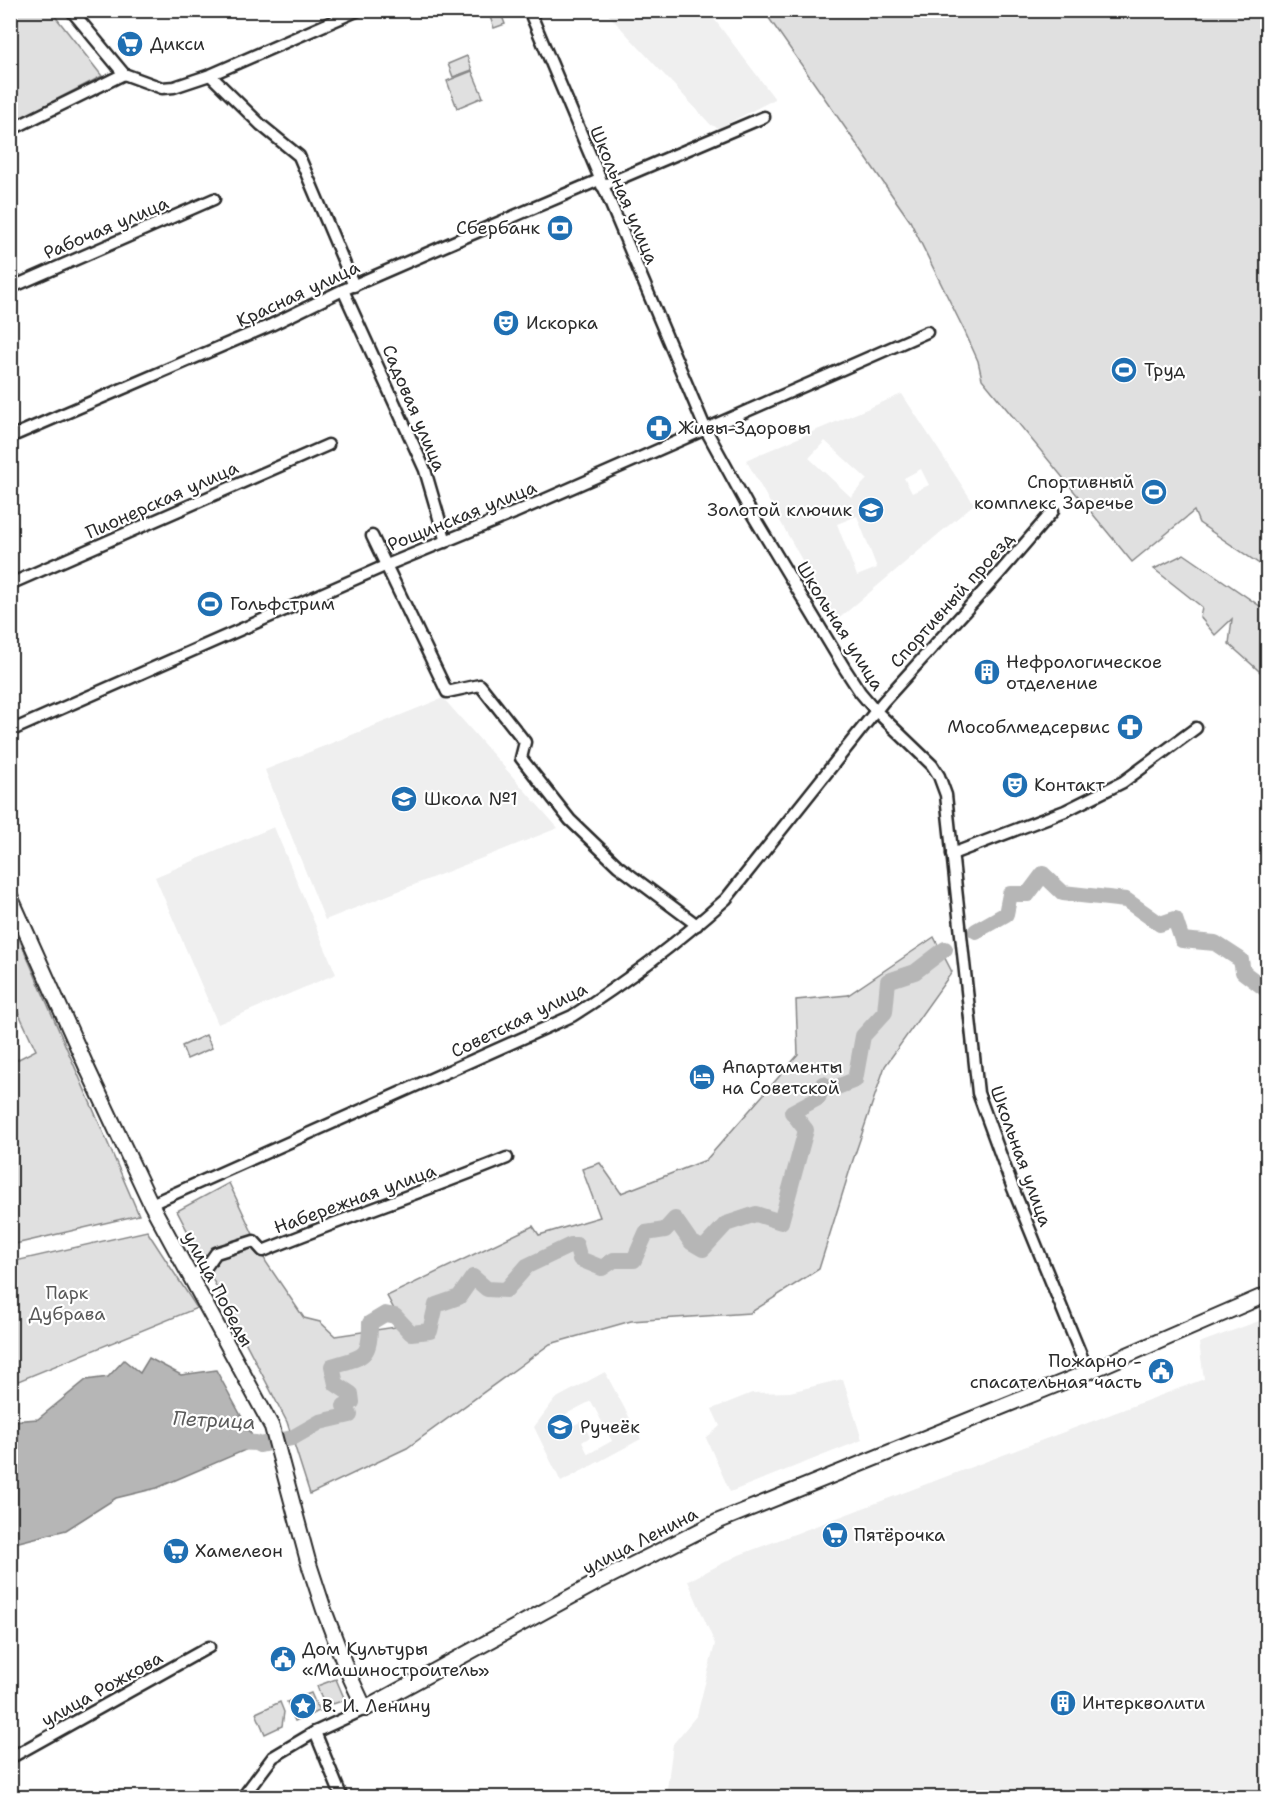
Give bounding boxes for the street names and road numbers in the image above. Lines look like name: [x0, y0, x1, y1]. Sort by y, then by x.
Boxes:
street label: Школьная улица: [584, 122, 664, 268]
street label: Рабочая улица: [40, 191, 172, 265]
street label: Красная улица: [233, 255, 363, 333]
street label: Садовая улица: [377, 341, 451, 475]
street label: Пионерская улица: [82, 456, 242, 544]
street label: Рощинская улица: [384, 475, 540, 557]
street label: Спортивный проезд: [885, 527, 1020, 673]
street label: Школьная улица: [791, 557, 889, 695]
street label: Советская улица: [447, 977, 591, 1063]
street label: Школьная улица: [984, 1082, 1058, 1230]
street label: Набережная улица: [271, 1159, 439, 1239]
street label: улица Победы: [177, 1227, 259, 1351]
street label: улица Ленина: [578, 1502, 702, 1580]
street label: улица Рожкова: [37, 1646, 167, 1732]

